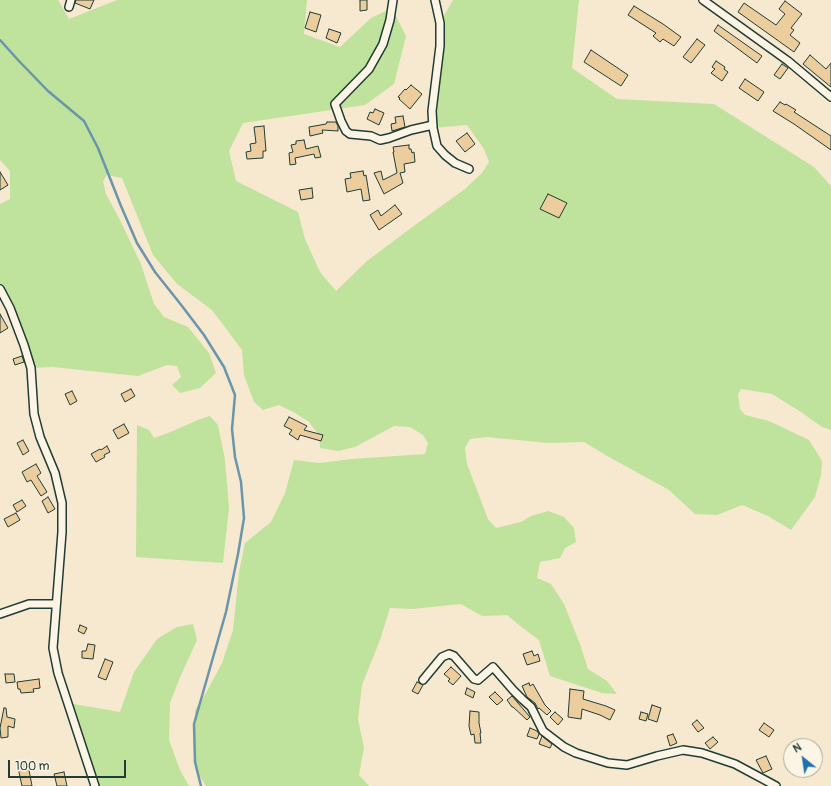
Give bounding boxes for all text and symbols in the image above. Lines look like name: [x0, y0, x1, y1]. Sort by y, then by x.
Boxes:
north arrow: [783, 738, 823, 778]
text: N: [791, 741, 804, 756]
scale bar: [10, 752, 128, 778]
text: 100 m: [15, 759, 49, 774]

